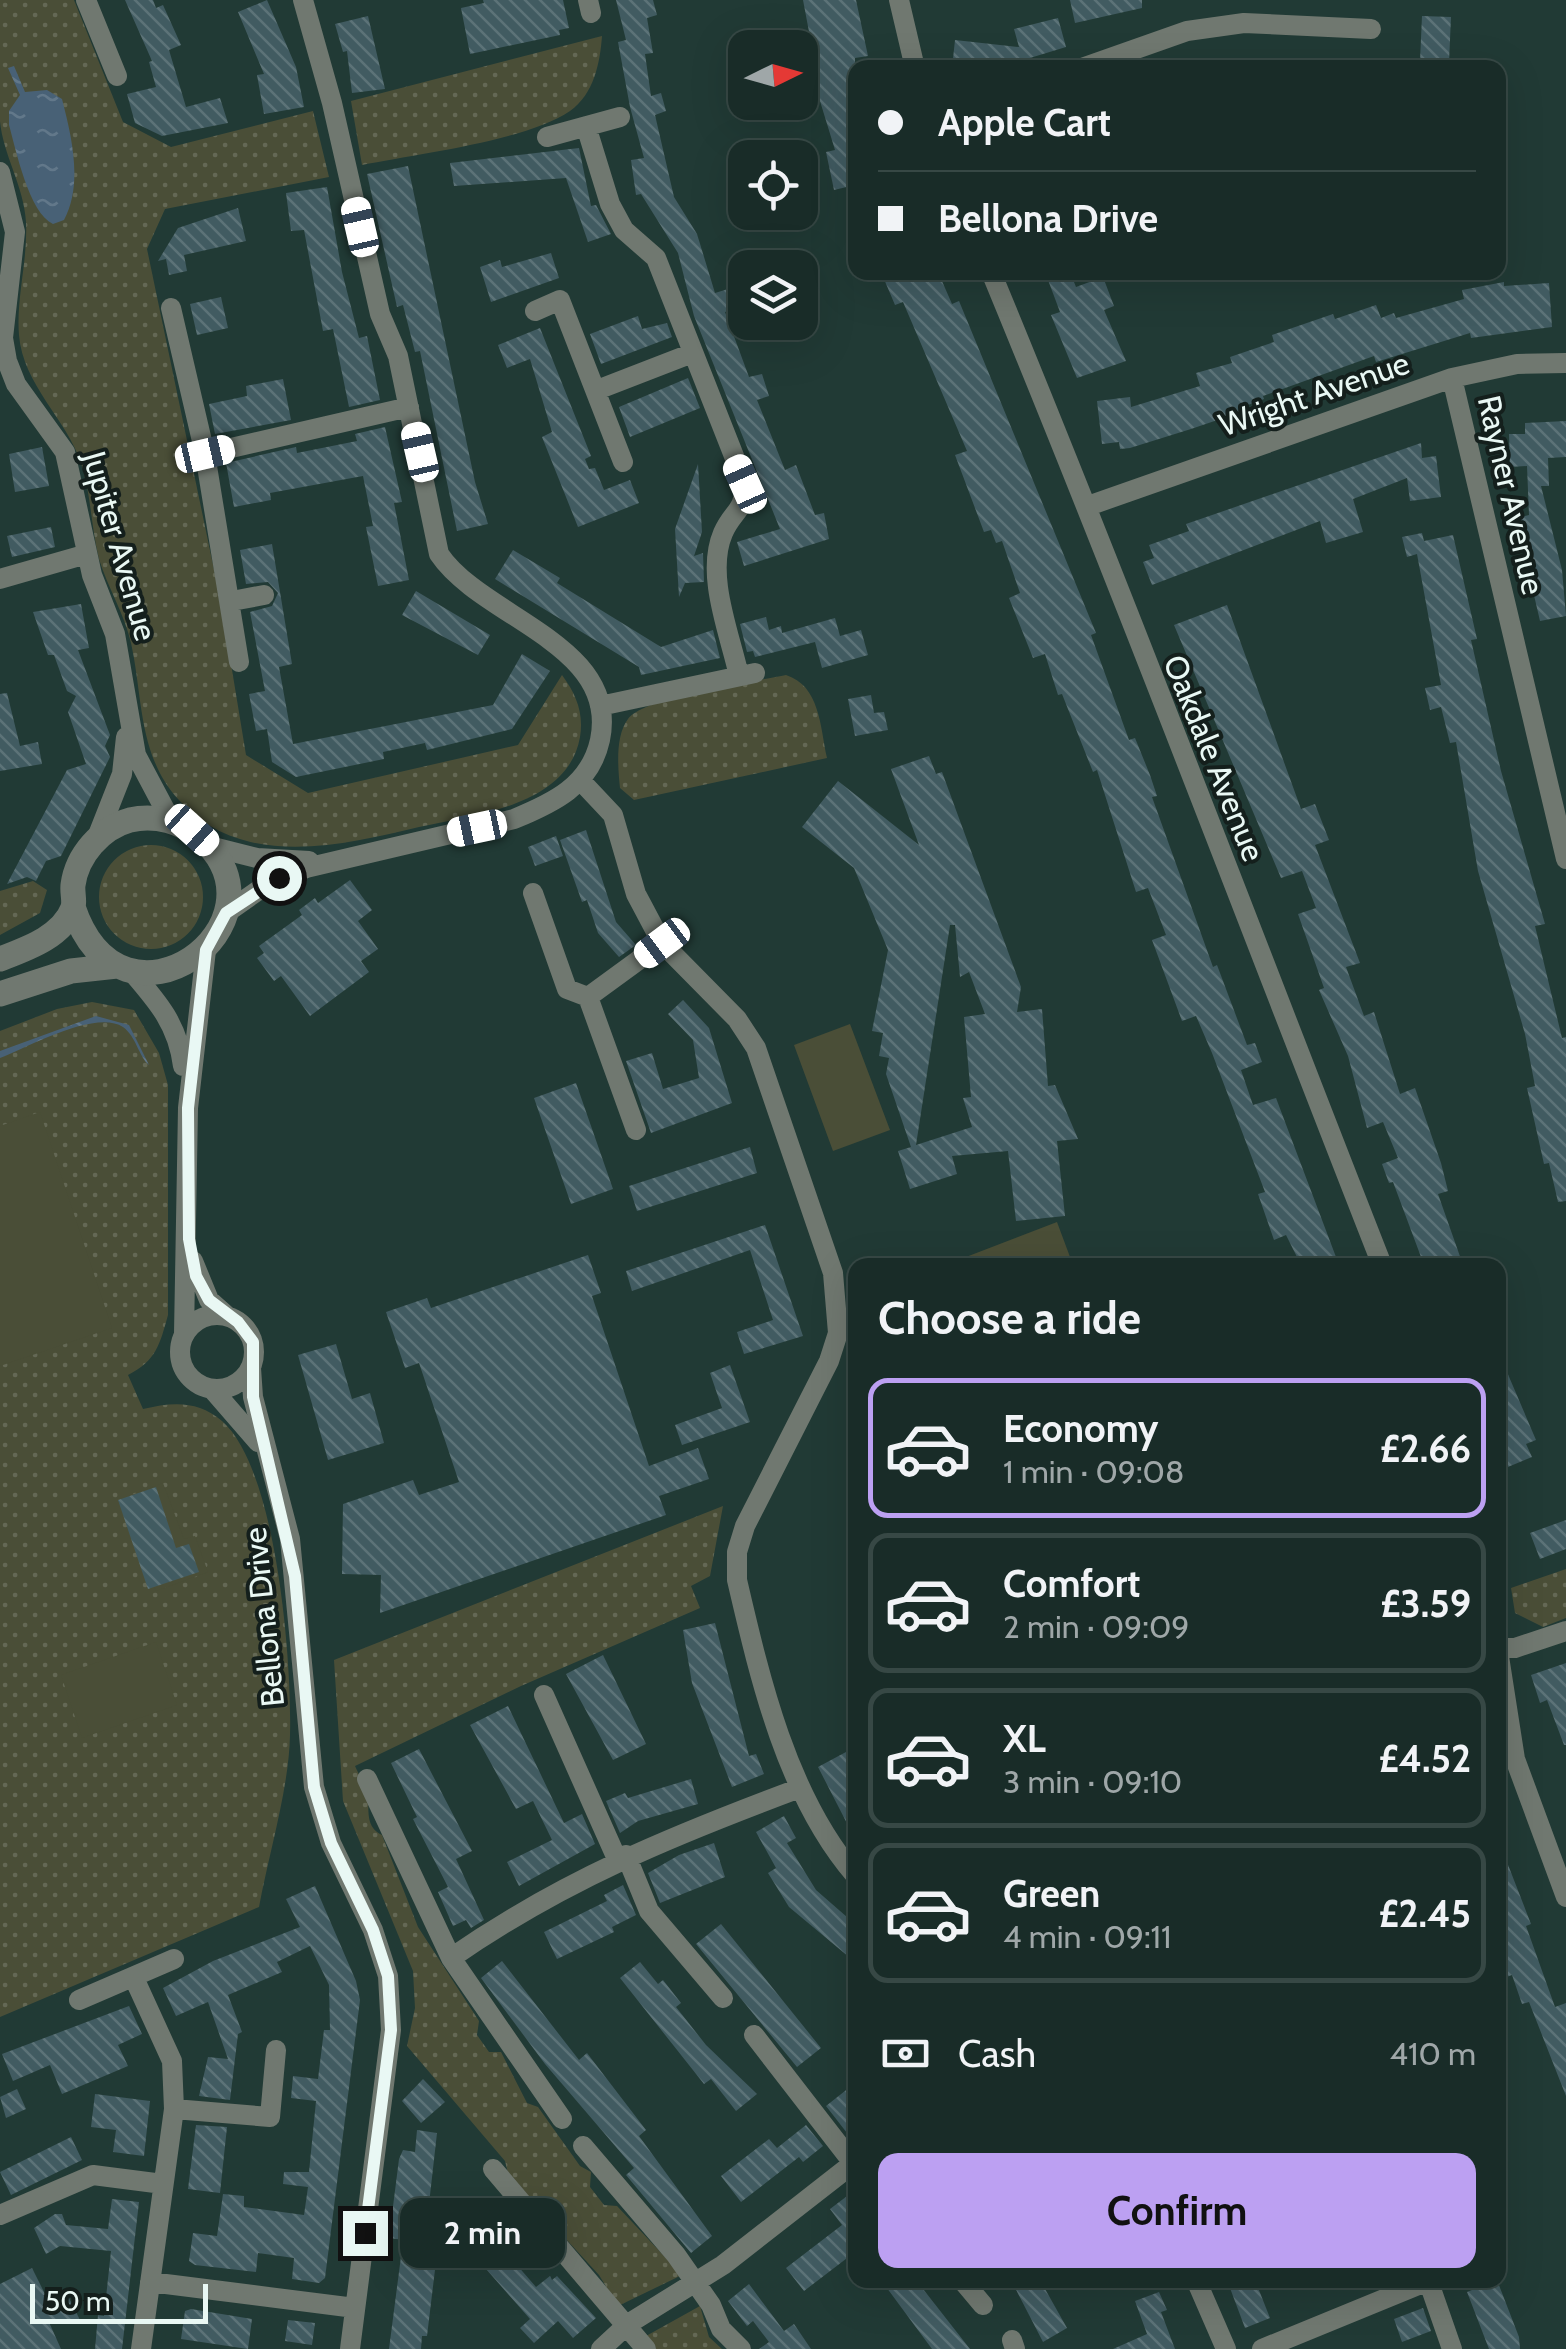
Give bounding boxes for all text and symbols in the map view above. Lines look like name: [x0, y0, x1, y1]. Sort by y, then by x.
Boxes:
north arrow: [728, 30, 818, 120]
map controls: [728, 30, 818, 340]
text: Apple Cart: [938, 99, 1111, 146]
button: locate: [728, 140, 818, 230]
car: [339, 194, 381, 260]
text: Bellona Drive: [938, 195, 1158, 242]
button: layers: [728, 250, 818, 340]
street label: Wright Avenue: [1214, 343, 1414, 444]
street label: Rayner Avenue: [1470, 392, 1553, 598]
car: [399, 419, 441, 485]
car: [172, 433, 238, 475]
street label: Jupiter Avenue: [75, 446, 166, 645]
car: [719, 450, 771, 518]
street label: Oakdale Avenue: [1155, 649, 1274, 867]
car: [160, 799, 224, 861]
car: [445, 807, 509, 849]
route start: [257, 856, 302, 901]
car: [629, 913, 695, 973]
text: Choose a ride: [878, 1291, 1141, 1345]
icon: car: [883, 1403, 973, 1493]
text: Economy: [1003, 1405, 1158, 1452]
text: £2.66: [1380, 1425, 1471, 1472]
text: 1 min · 09:08: [1003, 1452, 1184, 1491]
street label: Bellona Drive: [235, 1525, 292, 1709]
icon: car: [883, 1558, 973, 1648]
text: Comfort: [1003, 1560, 1140, 1607]
text: £3.59: [1381, 1580, 1471, 1627]
text: 2 min · 09:09: [1003, 1607, 1189, 1646]
icon: car: [883, 1713, 973, 1803]
text: XL: [1003, 1715, 1046, 1762]
text: £4.52: [1379, 1735, 1471, 1782]
text: 3 min · 09:10: [1003, 1762, 1182, 1801]
icon: car: [883, 1868, 973, 1958]
text: Green: [1003, 1870, 1100, 1917]
text: £2.45: [1379, 1890, 1471, 1937]
text: 4 min · 09:11: [1003, 1917, 1171, 1956]
icon: cash: [878, 2026, 933, 2081]
text: Cash: [958, 2030, 1036, 2077]
text: 410 m: [1389, 2034, 1476, 2073]
button: Confirm: [878, 2153, 1476, 2268]
callout: 2 min: [400, 2198, 565, 2268]
route end: [343, 2211, 388, 2256]
text: 2 min: [444, 2213, 521, 2252]
scale bar: [30, 2279, 208, 2324]
text: 50 m: [45, 2284, 111, 2318]

